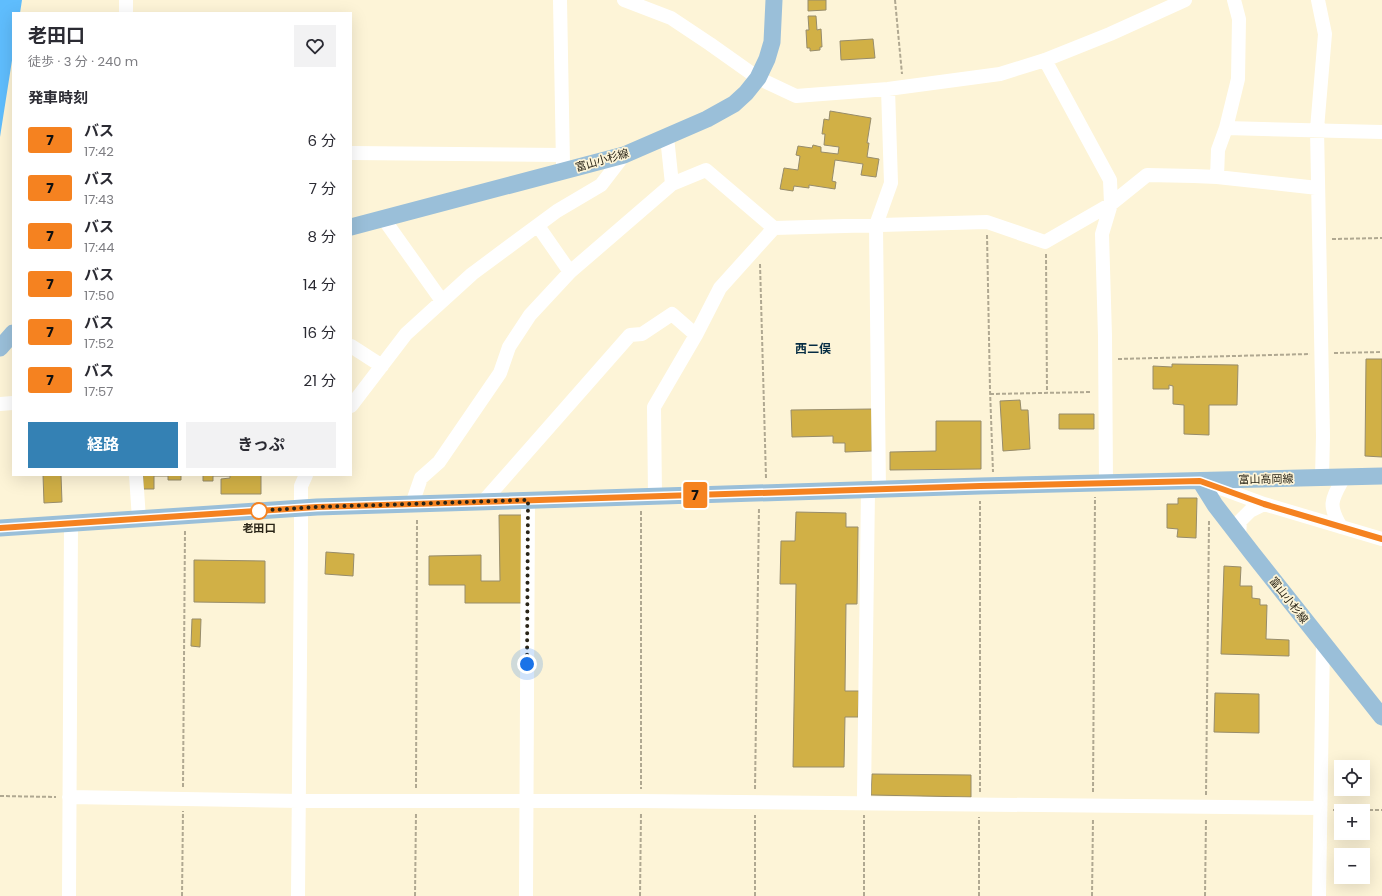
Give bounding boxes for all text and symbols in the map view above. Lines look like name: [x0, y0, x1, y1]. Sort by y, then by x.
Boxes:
text: 老田口: [28, 22, 85, 49]
button: heart: [294, 25, 336, 67]
text: 徒歩 · 3 分 · 240 m: [28, 52, 138, 71]
text: 発車時刻: [28, 87, 88, 108]
text: バス: [84, 120, 114, 141]
text: 7: [46, 130, 54, 150]
text: 6 分: [307, 130, 336, 151]
text: 17:42: [84, 142, 114, 161]
street label: 富山小杉線: [573, 145, 631, 175]
text: バス: [84, 168, 114, 189]
text: 7: [46, 178, 54, 198]
text: 7 分: [309, 178, 336, 199]
text: 17:43: [84, 190, 114, 209]
text: バス: [84, 216, 114, 237]
text: 7: [46, 226, 54, 246]
text: 8 分: [308, 226, 336, 247]
text: 17:44: [84, 238, 114, 257]
text: バス: [84, 264, 114, 285]
text: 7: [46, 274, 54, 294]
text: 14 分: [303, 274, 336, 295]
text: 17:50: [84, 286, 114, 305]
text: バス: [84, 312, 114, 333]
text: 7: [46, 322, 54, 342]
text: 16 分: [303, 322, 336, 343]
text: 17:52: [84, 334, 114, 353]
district label: 西二俣: [795, 340, 831, 357]
text: バス: [84, 360, 114, 381]
text: 7: [46, 370, 54, 390]
text: 21 分: [304, 370, 336, 391]
text: 17:57: [84, 382, 113, 401]
button: 経路: [28, 422, 178, 468]
button: きっぷ: [186, 422, 336, 468]
street label: 富山高岡線: [1238, 471, 1294, 487]
line badge: 7: [682, 482, 708, 508]
text: 7: [691, 485, 699, 505]
marker: 老田口: [250, 502, 268, 520]
place label: 老田口: [243, 520, 276, 536]
street label: 富山小杉線: [1266, 573, 1312, 627]
your location: [517, 654, 537, 674]
map controls: [1334, 760, 1370, 884]
button: locate: [1334, 760, 1370, 796]
button: +: [1334, 804, 1370, 840]
button: −: [1334, 848, 1370, 884]

